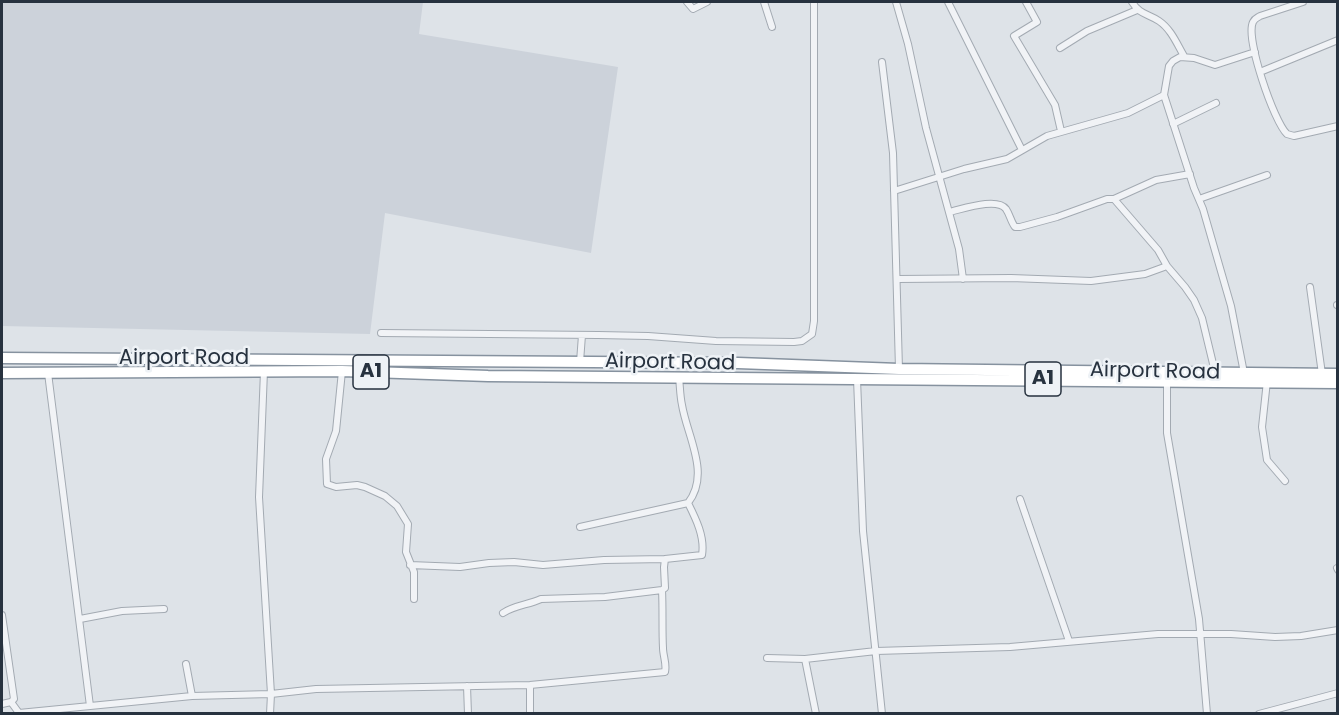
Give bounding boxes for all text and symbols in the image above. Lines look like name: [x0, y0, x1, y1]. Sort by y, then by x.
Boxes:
street label: Airport Road: [119, 346, 249, 372]
street label: Airport Road: [605, 349, 735, 377]
road number: A1: [353, 355, 389, 389]
street label: Airport Road: [1090, 358, 1220, 386]
road number: A1: [1025, 362, 1061, 396]

